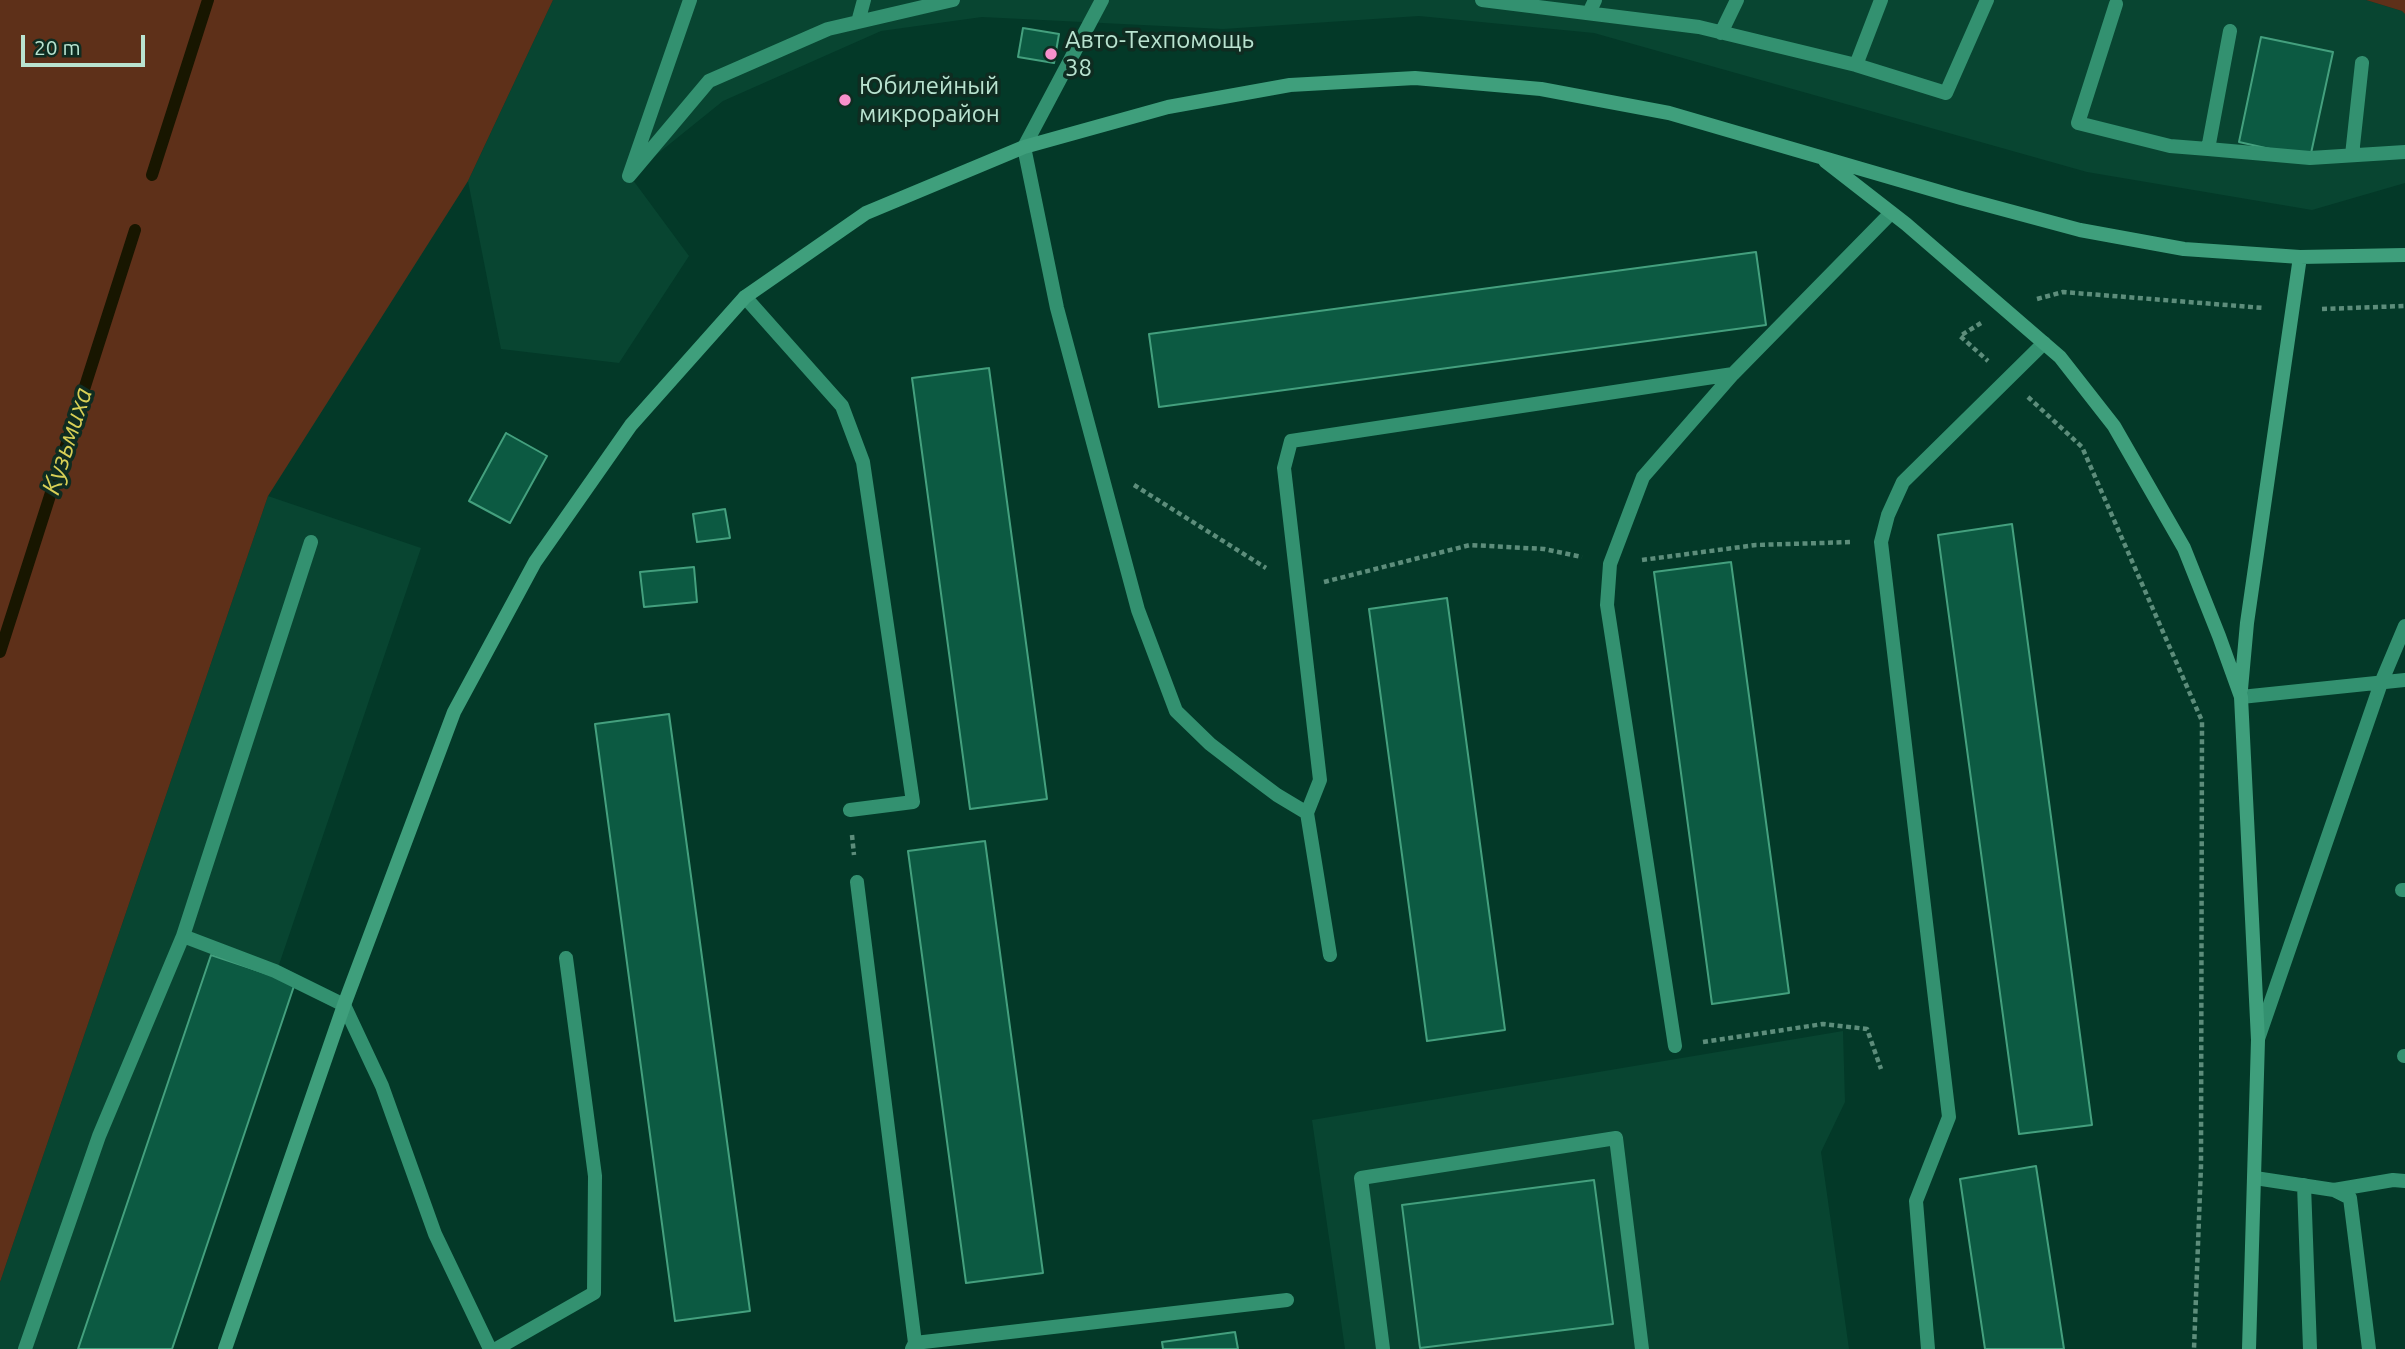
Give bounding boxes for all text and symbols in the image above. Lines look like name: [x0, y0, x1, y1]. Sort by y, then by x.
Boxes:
scale bar: [24, 21, 149, 65]
place label: Авто-Техпомощь 38: [1065, 26, 1254, 82]
text: 20 m: [34, 35, 81, 59]
marker: Авто-Техпомощь 38: [1043, 46, 1059, 62]
place label: Юбилейный микрорайон: [859, 72, 1000, 128]
marker: Юбилейный микрорайон: [837, 92, 853, 108]
water label: Кузьмиха: [35, 384, 99, 498]

